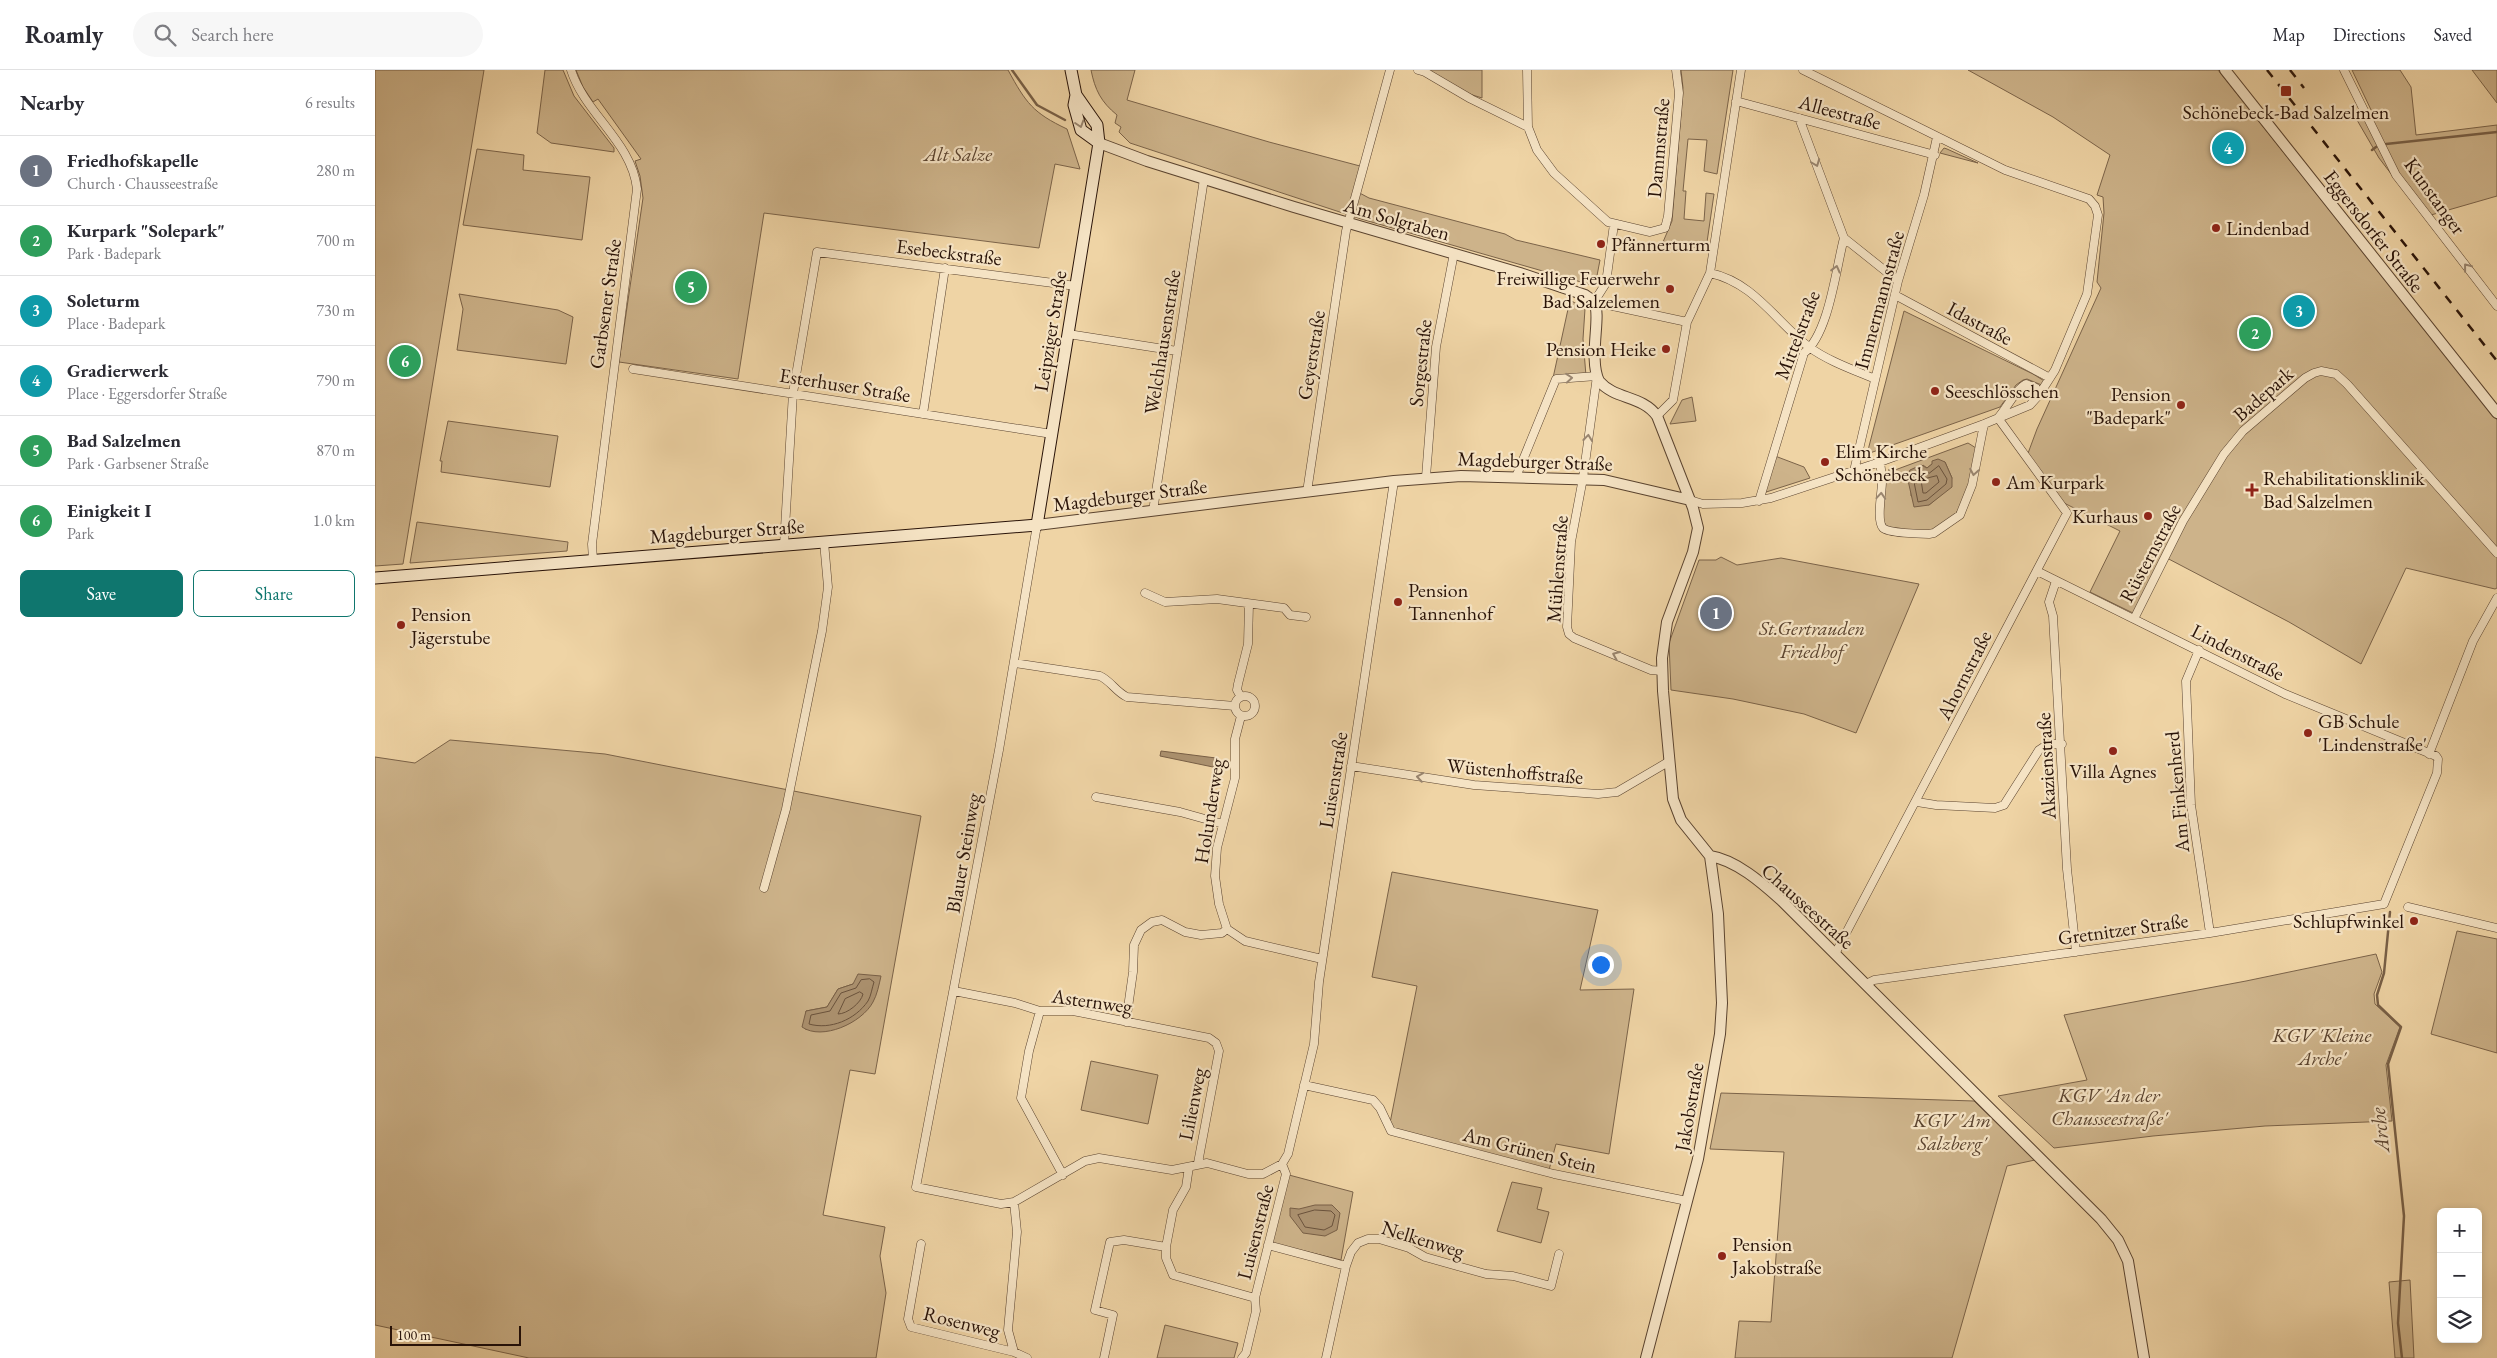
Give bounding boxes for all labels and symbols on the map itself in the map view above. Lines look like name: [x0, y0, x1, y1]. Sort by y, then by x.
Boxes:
marker: Schönebeck-Bad Salzelmen: [2279, 84, 2293, 98]
street label: Alleestraße: [1795, 88, 1884, 135]
street label: Dammstraße: [1641, 97, 1675, 199]
place label: Schönebeck-Bad Salzelmen: [2183, 99, 2390, 125]
one-way arrow: [1074, 119, 1084, 127]
pin: 4: [2212, 129, 2244, 167]
park label: Alt Salze: [922, 141, 992, 167]
street label: Kunstanger: [2398, 152, 2472, 240]
one-way arrow: [1810, 159, 1820, 167]
street label: Eggersdorfer Straße: [2318, 164, 2430, 298]
street label: Am Solgraben: [1340, 191, 1453, 247]
place label: Lindenbad: [2226, 215, 2311, 241]
marker: Lindenbad: [2210, 222, 2222, 234]
street label: Immermannstraße: [1848, 228, 1910, 372]
place label: Pfännerturm: [1611, 231, 1711, 257]
street label: Esebeckstraße: [895, 233, 1004, 271]
street label: Garbsener Straße: [583, 237, 627, 371]
marker: Pfännerturm: [1595, 238, 1607, 250]
one-way arrow: [1830, 264, 1841, 273]
one-way arrow: [2465, 264, 2473, 273]
place label: Freiwillige Feuerwehr Bad Salzelemen: [1496, 265, 1660, 314]
pin: 5: [675, 268, 707, 306]
street label: Leipziger Straße: [1028, 268, 1072, 393]
street label: Welchhausenstraße: [1138, 268, 1186, 416]
marker: Freiwillige Feuerwehr Bad Salzelemen: [1664, 283, 1676, 295]
street label: Mittelstraße: [1768, 287, 1826, 383]
pin: 3: [2283, 292, 2315, 330]
street label: Idastraße: [1943, 295, 2017, 351]
street label: Geyerstraße: [1291, 308, 1331, 402]
pin: 2: [2239, 314, 2271, 352]
street label: Sorgestraße: [1402, 318, 1438, 408]
place label: Pension Heike: [1546, 336, 1656, 362]
pin: 6: [389, 342, 421, 380]
marker: Pension Heike: [1660, 343, 1672, 355]
street label: Badepark: [2227, 360, 2299, 427]
street label: Esterhuser Straße: [778, 362, 913, 408]
one-way arrow: [1565, 373, 1573, 384]
place label: Seeschlösschen: [1945, 378, 2059, 404]
place label: Pension "Badepark": [2086, 381, 2171, 430]
marker: Seeschlösschen: [1929, 385, 1941, 397]
marker: Pension "Badepark": [2175, 399, 2187, 411]
one-way arrow: [1582, 434, 1593, 442]
place label: Elim Kirche Schönebeck: [1835, 438, 1927, 487]
street label: Magdeburger Straße: [1457, 445, 1613, 477]
marker: Elim Kirche Schönebeck: [1819, 456, 1831, 468]
place label: Rehabilitationsklinik Bad Salzelmen: [2263, 465, 2425, 514]
one-way arrow: [1969, 468, 1980, 476]
place label: Am Kurpark: [2005, 469, 2105, 495]
street label: Magdeburger Straße: [1051, 473, 1209, 517]
marker: Am Kurpark: [1990, 476, 2002, 488]
marker: Rehabilitationsklinik Bad Salzelmen: [2245, 483, 2259, 497]
one-way arrow: [1876, 491, 1887, 499]
street label: Rüsternstraße: [2113, 499, 2187, 607]
place label: Kurhaus: [2072, 503, 2138, 529]
marker: Kurhaus: [2142, 510, 2154, 522]
street label: Magdeburger Straße: [649, 513, 805, 549]
street label: Mühlenstraße: [1540, 514, 1574, 623]
place label: Pension Tannenhof: [1408, 577, 1496, 626]
pin: 1: [1700, 594, 1732, 632]
marker: Pension Tannenhof: [1392, 596, 1404, 608]
place label: Pension Jägerstube: [409, 601, 491, 650]
park label: St.Gertrauden Friedhof: [1758, 615, 1865, 664]
street label: Lindenstraße: [2187, 618, 2289, 687]
marker: Pension Jägerstube: [395, 619, 407, 631]
street label: Ahornstraße: [1930, 626, 1998, 725]
one-way arrow: [1612, 651, 1621, 662]
place label: GB Schule 'Lindenstraße': [2318, 708, 2427, 757]
street label: Akazienstraße: [2030, 712, 2062, 821]
marker: GB Schule 'Lindenstraße': [2302, 727, 2314, 739]
street label: Am Finkenherd: [2159, 729, 2195, 855]
street label: Luisenstraße: [1313, 730, 1353, 830]
marker: Villa Agnes: [2107, 745, 2119, 757]
street label: Wüstenhoffstraße: [1446, 752, 1585, 790]
street label: Holunderweg: [1188, 756, 1230, 865]
place label: Villa Agnes: [2070, 758, 2156, 784]
one-way arrow: [1416, 773, 1424, 783]
street label: Blauer Steinweg: [940, 791, 986, 915]
street label: Chausseestraße: [1756, 857, 1860, 955]
street label: Gretnitzer Straße: [2056, 907, 2190, 951]
place label: Schlupfwinkel: [2293, 908, 2404, 934]
marker: Schlupfwinkel: [2408, 915, 2420, 927]
your location: [1588, 952, 1614, 978]
street label: Asternweg: [1049, 982, 1134, 1020]
park label: KGV 'Kleine Arche': [2272, 1022, 2372, 1071]
street label: Jakobstraße: [1668, 1060, 1710, 1155]
street label: Lilienweg: [1172, 1065, 1212, 1143]
park label: KGV 'An der Chausseestraße': [2051, 1082, 2169, 1131]
water label: Arche: [2364, 1105, 2395, 1156]
park label: KGV 'Am Salzberg': [1912, 1107, 1991, 1156]
street label: Am Grünen Stein: [1459, 1121, 1600, 1179]
street label: Luisenstraße: [1231, 1182, 1279, 1282]
street label: Nelkenweg: [1378, 1214, 1468, 1264]
place label: Pension Jakobstraße: [1730, 1231, 1822, 1280]
marker: Pension Jakobstraße: [1716, 1250, 1728, 1262]
street label: Rosenweg: [921, 1300, 1003, 1344]
scale bar: [390, 1323, 521, 1346]

